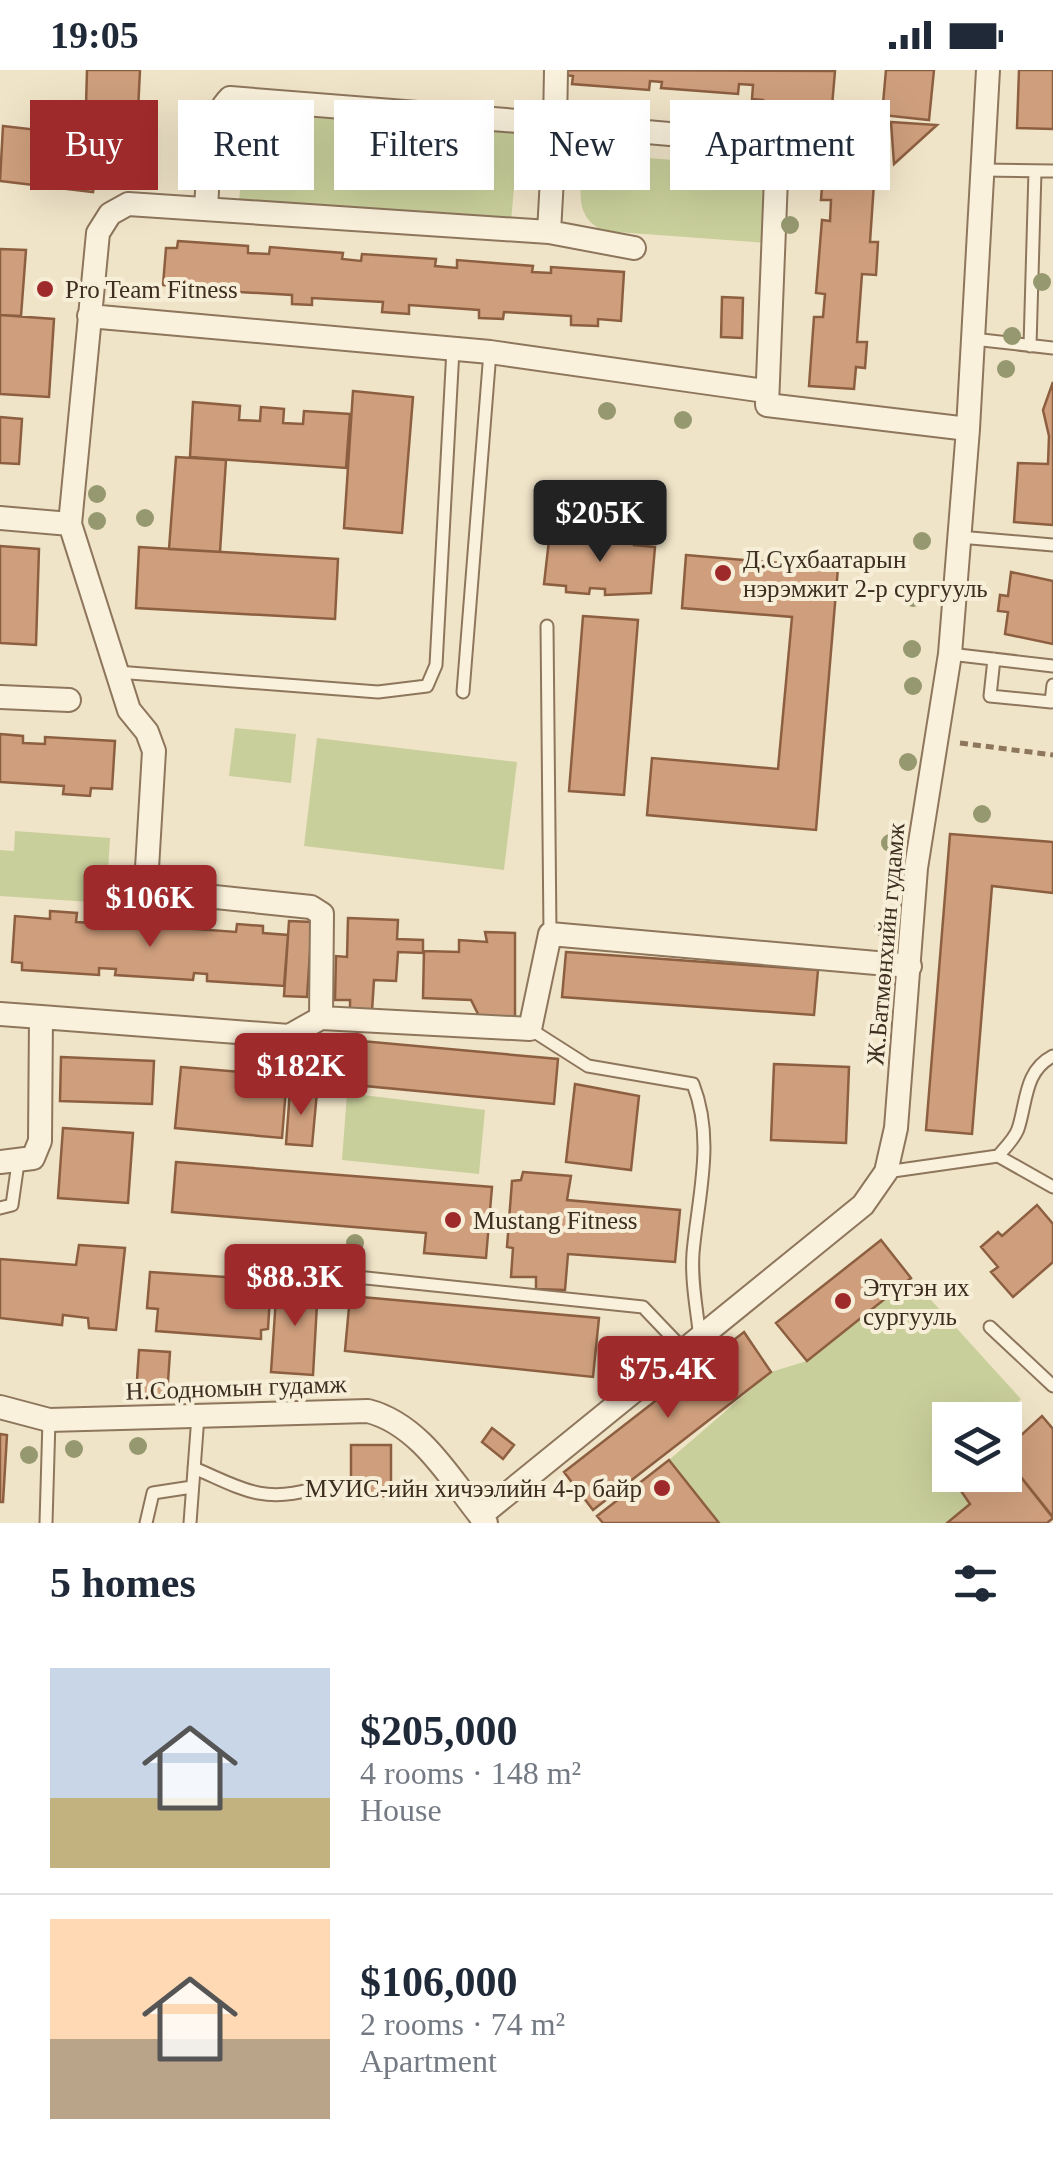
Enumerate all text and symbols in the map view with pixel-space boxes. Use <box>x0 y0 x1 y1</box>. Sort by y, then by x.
text: 19:05 <box>50 14 139 56</box>
chip: Buy <box>30 100 158 190</box>
chip: Rent <box>178 100 314 190</box>
chip: Filters <box>334 100 494 190</box>
chip: New <box>514 100 650 190</box>
chip: Apartment <box>670 100 890 190</box>
place label: Pro Team Fitness <box>65 276 238 303</box>
marker: Pro Team Fitness <box>34 278 56 300</box>
pin: $205K <box>530 480 670 565</box>
text: $205K <box>556 494 644 530</box>
place label: Д.Сүхбаатарын нэрэмжит 2-р сургууль <box>743 546 988 602</box>
marker: Д.Сүхбаатарын нэрэмжит 2-р сургууль <box>712 562 734 584</box>
street label: Ж.Батмөнхийн гудамж <box>861 821 910 1066</box>
pin: $106K <box>80 865 220 950</box>
text: $106K <box>106 879 194 915</box>
pin: $182K <box>231 1033 371 1118</box>
text: $182K <box>257 1047 345 1083</box>
place label: Mustang Fitness <box>473 1207 638 1234</box>
marker: Mustang Fitness <box>442 1209 464 1231</box>
pin: $88.3K <box>214 1244 376 1329</box>
text: $88.3K <box>247 1258 343 1294</box>
place label: Этүгэн их сургууль <box>863 1274 970 1330</box>
marker: Этүгэн их сургууль <box>832 1290 854 1312</box>
pin: $75.4K <box>587 1336 749 1421</box>
text: $75.4K <box>620 1350 716 1386</box>
street label: Н.Содномын гудамж <box>125 1370 348 1405</box>
map controls <box>932 1402 1022 1492</box>
button: layers <box>932 1402 1022 1492</box>
place label: МУИС-ийн хичээлийн 4-р байр <box>305 1475 642 1502</box>
marker: МУИС-ийн хичээлийн 4-р байр <box>651 1477 673 1499</box>
icon: filters <box>948 1556 1003 1611</box>
text: 5 homes <box>50 1560 196 1606</box>
icon: home <box>130 1708 250 1828</box>
text: $205,000 <box>360 1708 518 1754</box>
text: 4 rooms · 148 m² <box>360 1755 581 1791</box>
text: House <box>360 1792 442 1828</box>
icon: home <box>130 1959 250 2079</box>
text: $106,000 <box>360 1959 518 2005</box>
text: 2 rooms · 74 m² <box>360 2006 565 2042</box>
text: Apartment <box>360 2043 497 2079</box>

